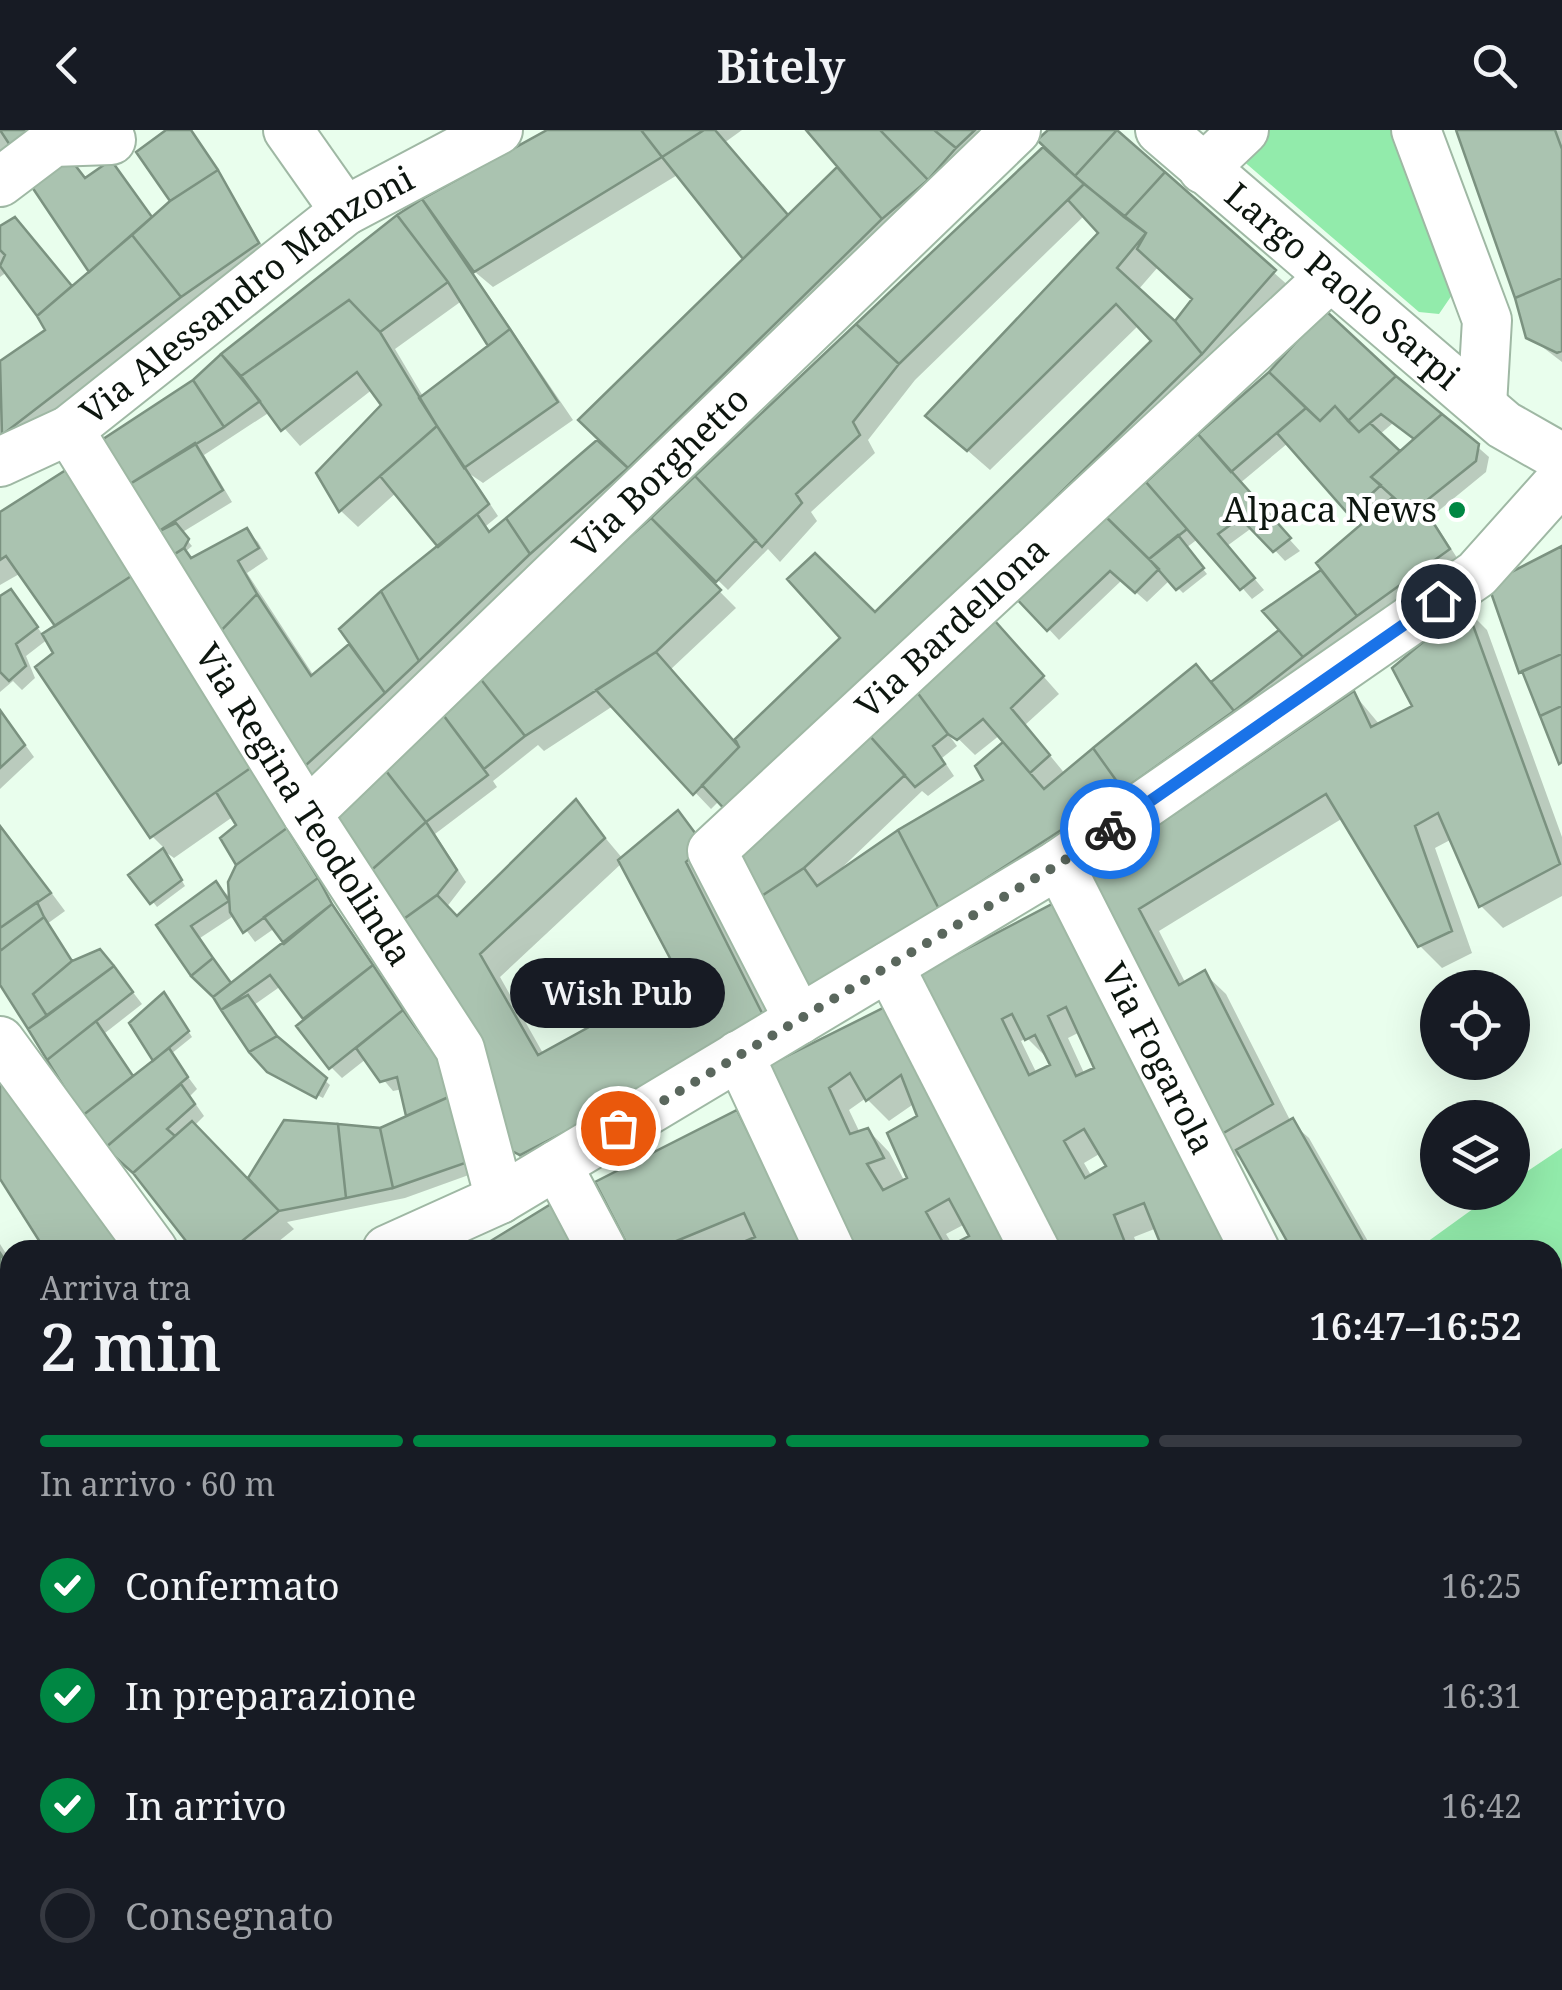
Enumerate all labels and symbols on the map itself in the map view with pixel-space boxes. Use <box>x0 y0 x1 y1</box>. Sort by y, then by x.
street label: Via Alessandro Manzoni <box>70 154 421 434</box>
street label: Largo Paolo Sarpi <box>1216 171 1471 399</box>
street label: Via Borghetto <box>562 375 758 567</box>
place label: Alpaca News <box>1223 485 1437 532</box>
marker: Alpaca News <box>1446 499 1468 521</box>
street label: Via Bardellona <box>845 525 1058 728</box>
pin <box>1396 559 1481 644</box>
street label: Via Regina Teodolinda <box>185 634 424 974</box>
courier <box>1060 779 1160 879</box>
street label: Via Fogarola <box>1091 954 1227 1162</box>
callout: Wish Pub <box>510 958 726 1028</box>
pin <box>576 1086 661 1171</box>

